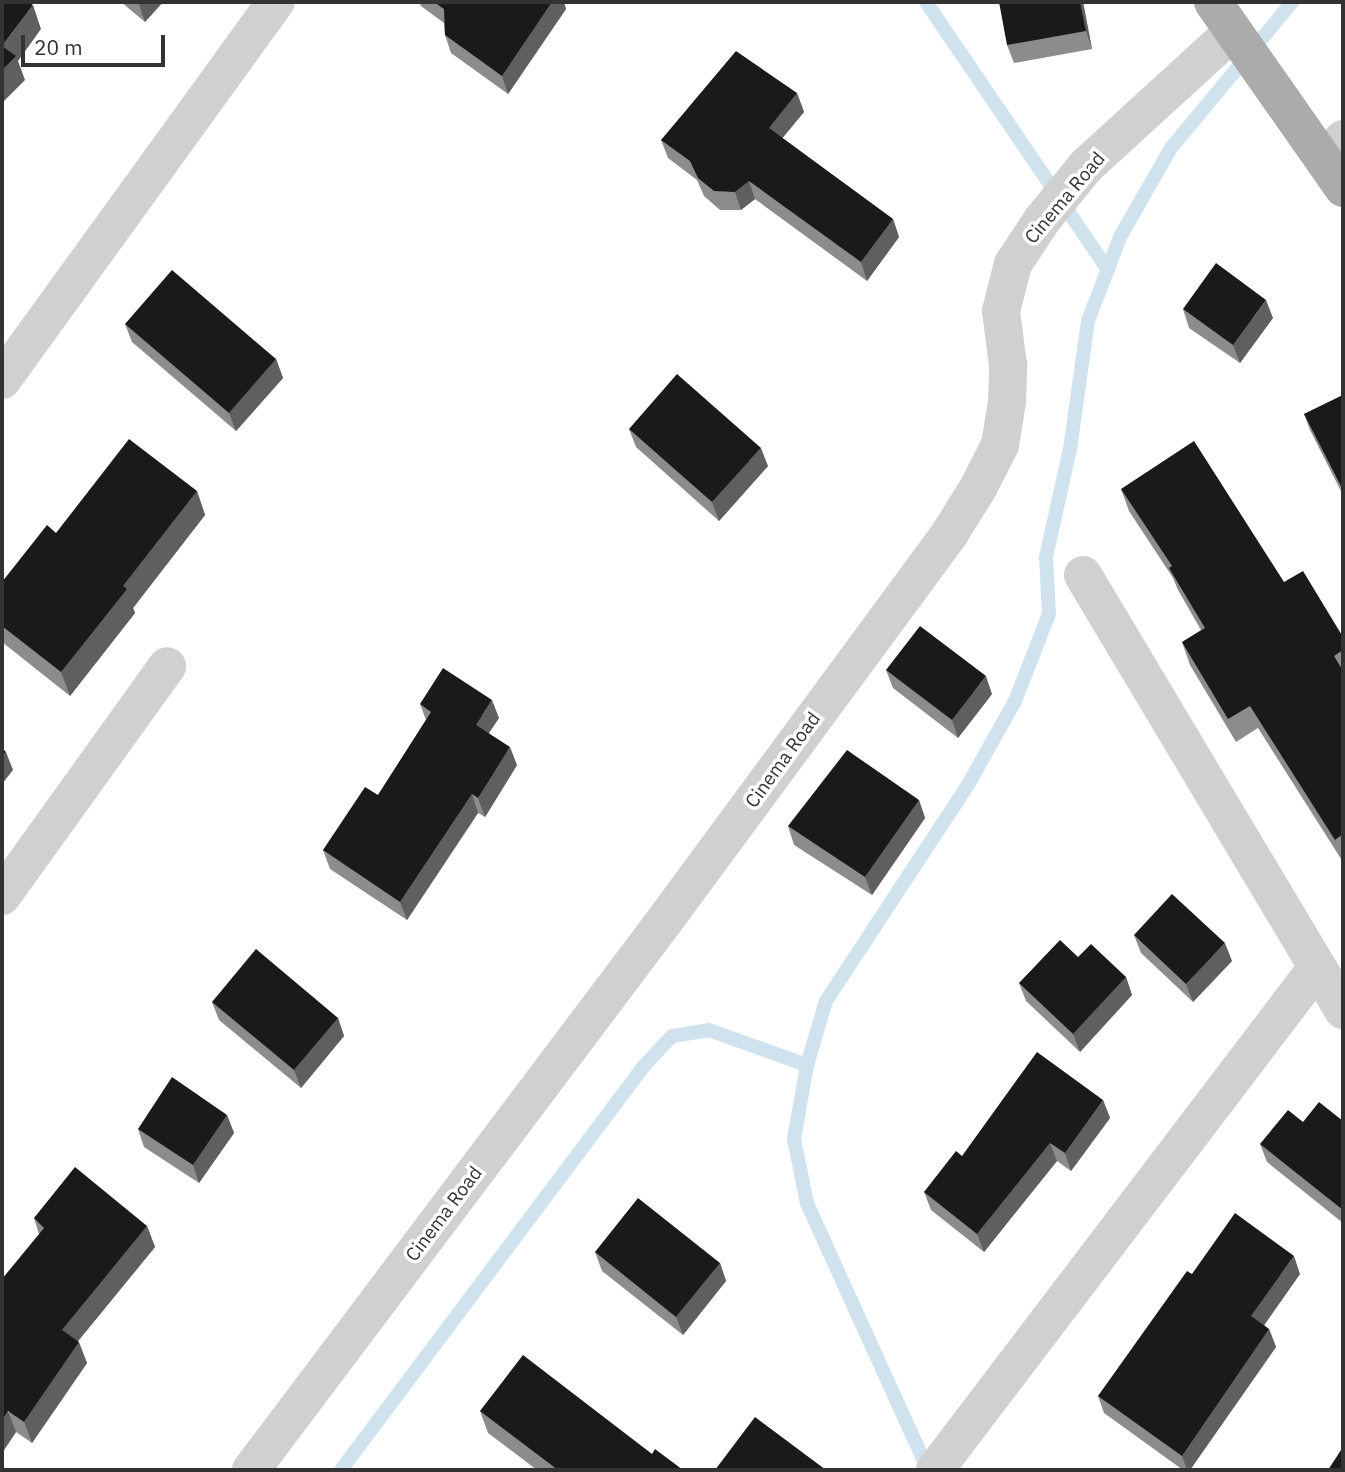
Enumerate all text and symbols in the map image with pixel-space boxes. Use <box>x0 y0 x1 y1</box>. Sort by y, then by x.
scale bar <box>24 21 168 65</box>
text: 20 m <box>34 33 83 61</box>
street label: Cinema Road <box>1020 148 1110 248</box>
street label: Cinema Road <box>741 708 825 812</box>
street label: Cinema Road <box>401 1162 487 1266</box>

